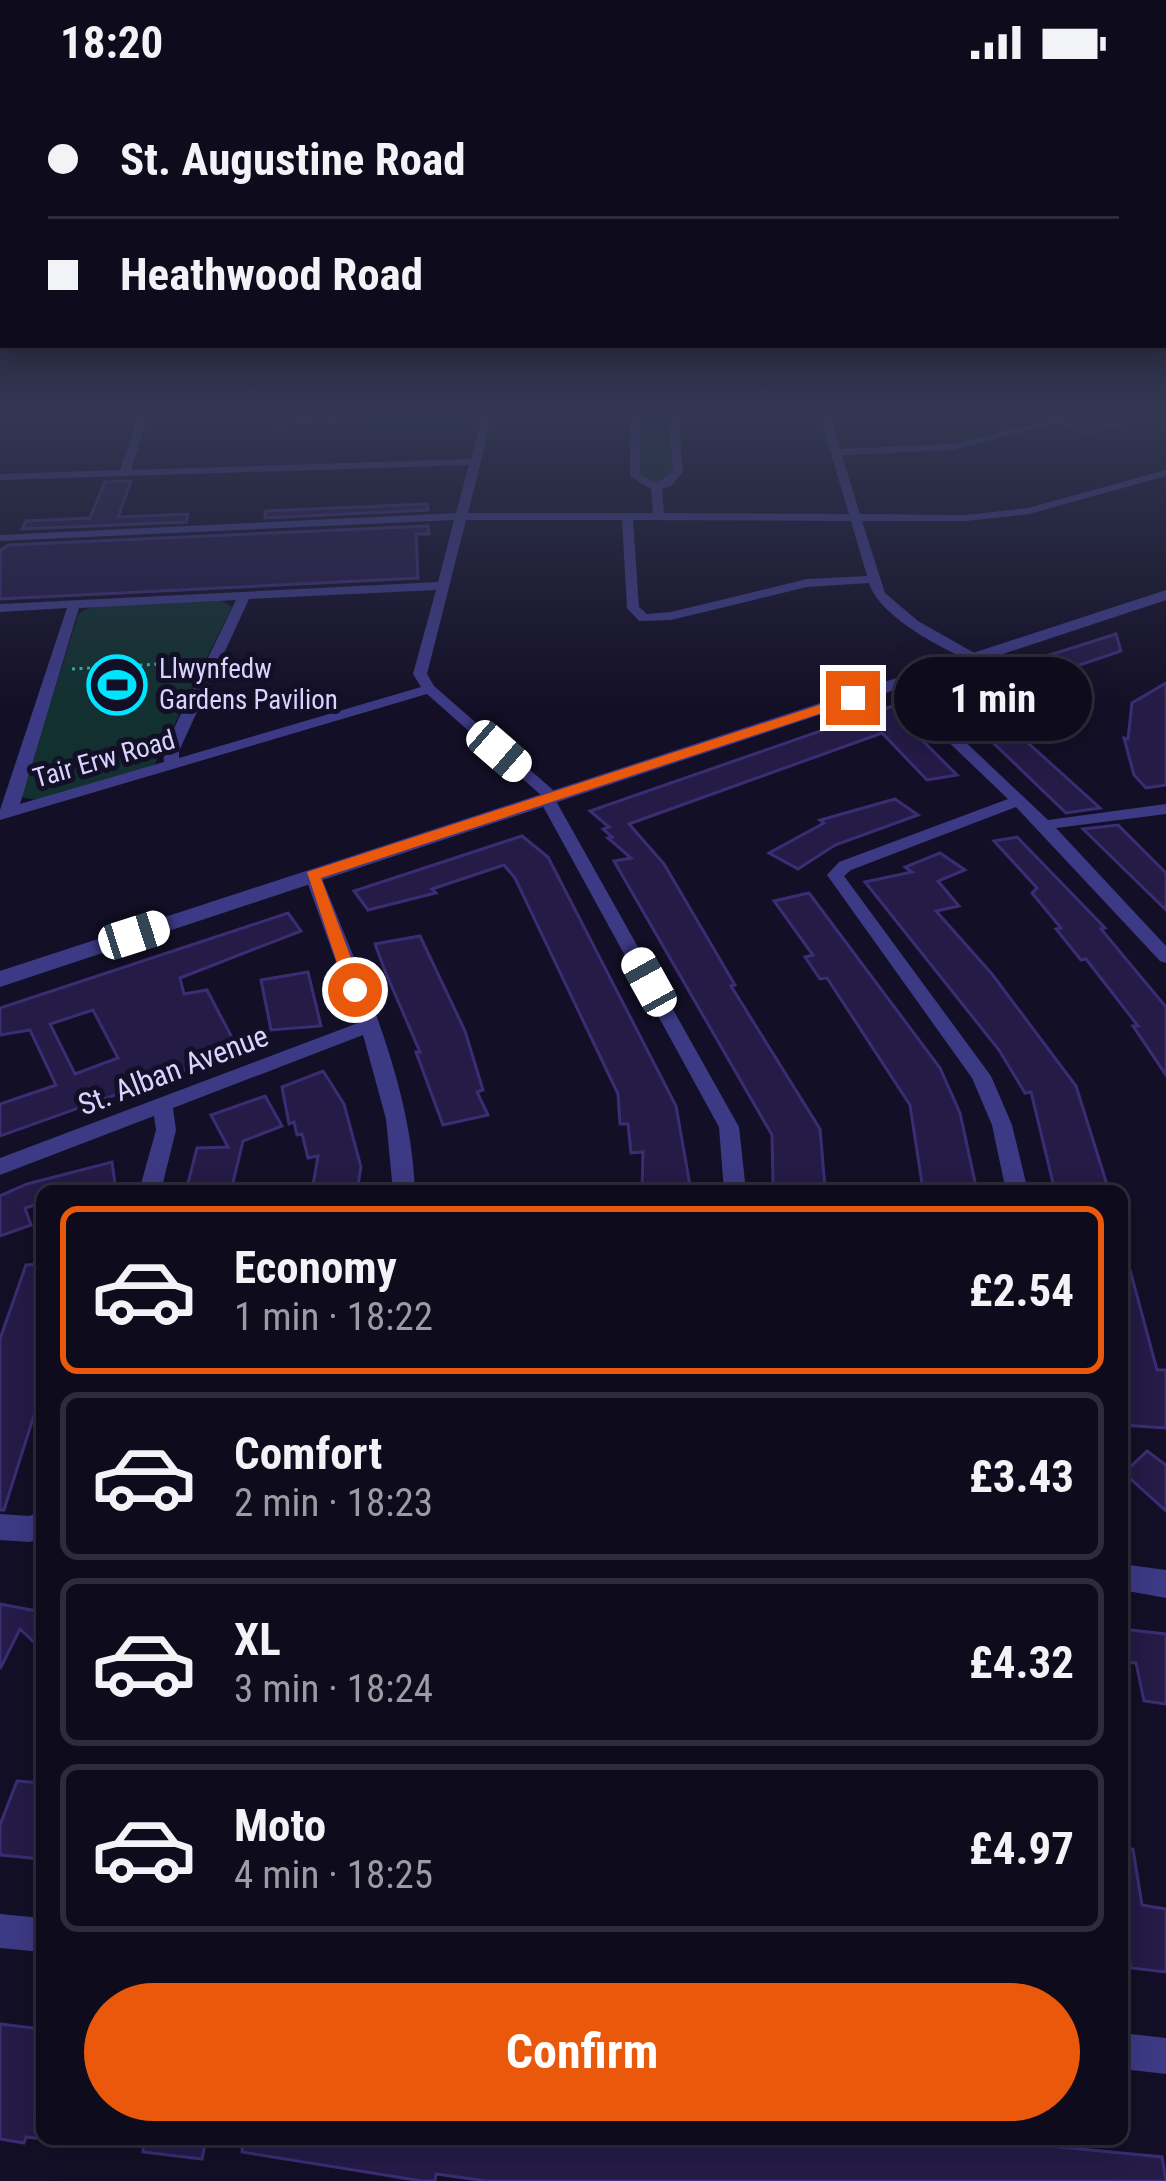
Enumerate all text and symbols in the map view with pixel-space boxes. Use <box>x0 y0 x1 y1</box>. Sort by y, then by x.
text: 18:20 <box>60 16 163 69</box>
text: St. Augustine Road <box>120 133 465 186</box>
text: Heathwood Road <box>120 248 423 301</box>
place label: Llwynfedw Gardens Pavilion <box>159 653 338 716</box>
sports icon: Llwynfedw Gardens Pavilion <box>86 654 148 716</box>
callout: 1 min <box>895 656 1093 740</box>
route end <box>826 671 880 725</box>
text: 1 min <box>950 676 1036 722</box>
car <box>460 714 538 788</box>
street label: Tair Erw Road <box>29 724 179 794</box>
car <box>94 907 174 963</box>
car <box>616 942 682 1022</box>
route start <box>328 963 382 1017</box>
street label: St. Alban Avenue <box>73 1018 273 1122</box>
icon: car <box>90 1236 198 1344</box>
text: Economy <box>234 1241 397 1294</box>
text: £2.54 <box>969 1264 1074 1317</box>
text: 1 min · 18:22 <box>234 1294 433 1340</box>
icon: car <box>90 1422 198 1530</box>
text: Comfort <box>234 1427 382 1480</box>
text: £3.43 <box>969 1450 1074 1503</box>
text: 2 min · 18:23 <box>234 1480 433 1526</box>
icon: car <box>90 1608 198 1716</box>
text: XL <box>234 1613 281 1666</box>
text: £4.32 <box>969 1636 1074 1689</box>
text: 3 min · 18:24 <box>234 1666 433 1712</box>
icon: car <box>90 1794 198 1902</box>
text: Moto <box>234 1799 326 1852</box>
text: £4.97 <box>969 1822 1074 1875</box>
text: 4 min · 18:25 <box>234 1852 433 1898</box>
button: Confirm <box>84 1983 1080 2121</box>

